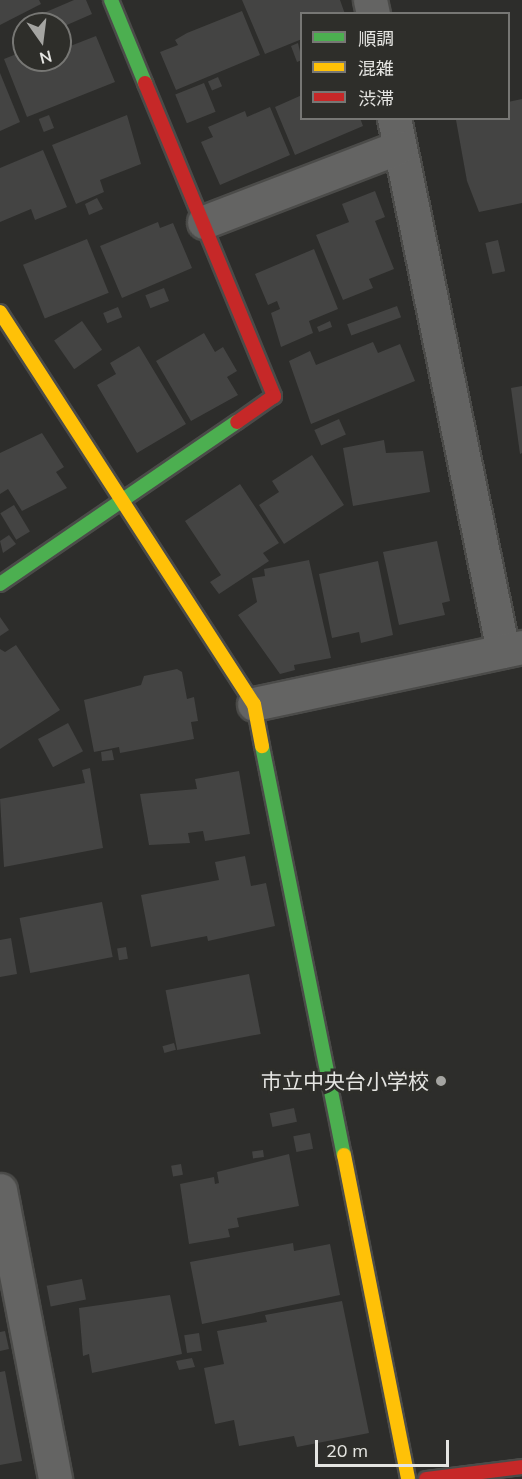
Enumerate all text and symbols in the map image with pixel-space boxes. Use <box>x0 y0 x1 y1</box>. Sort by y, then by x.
north arrow <box>12 12 72 72</box>
legend <box>300 12 510 120</box>
text: 順調 <box>358 27 394 50</box>
text: N <box>38 46 54 69</box>
text: 混雑 <box>358 57 394 80</box>
text: 渋滞 <box>358 87 394 110</box>
place label: 市立中央台小学校 <box>261 1068 429 1094</box>
marker: 市立中央台小学校 <box>434 1074 448 1088</box>
scale bar <box>318 1428 452 1466</box>
text: 20 m <box>326 1439 368 1462</box>

